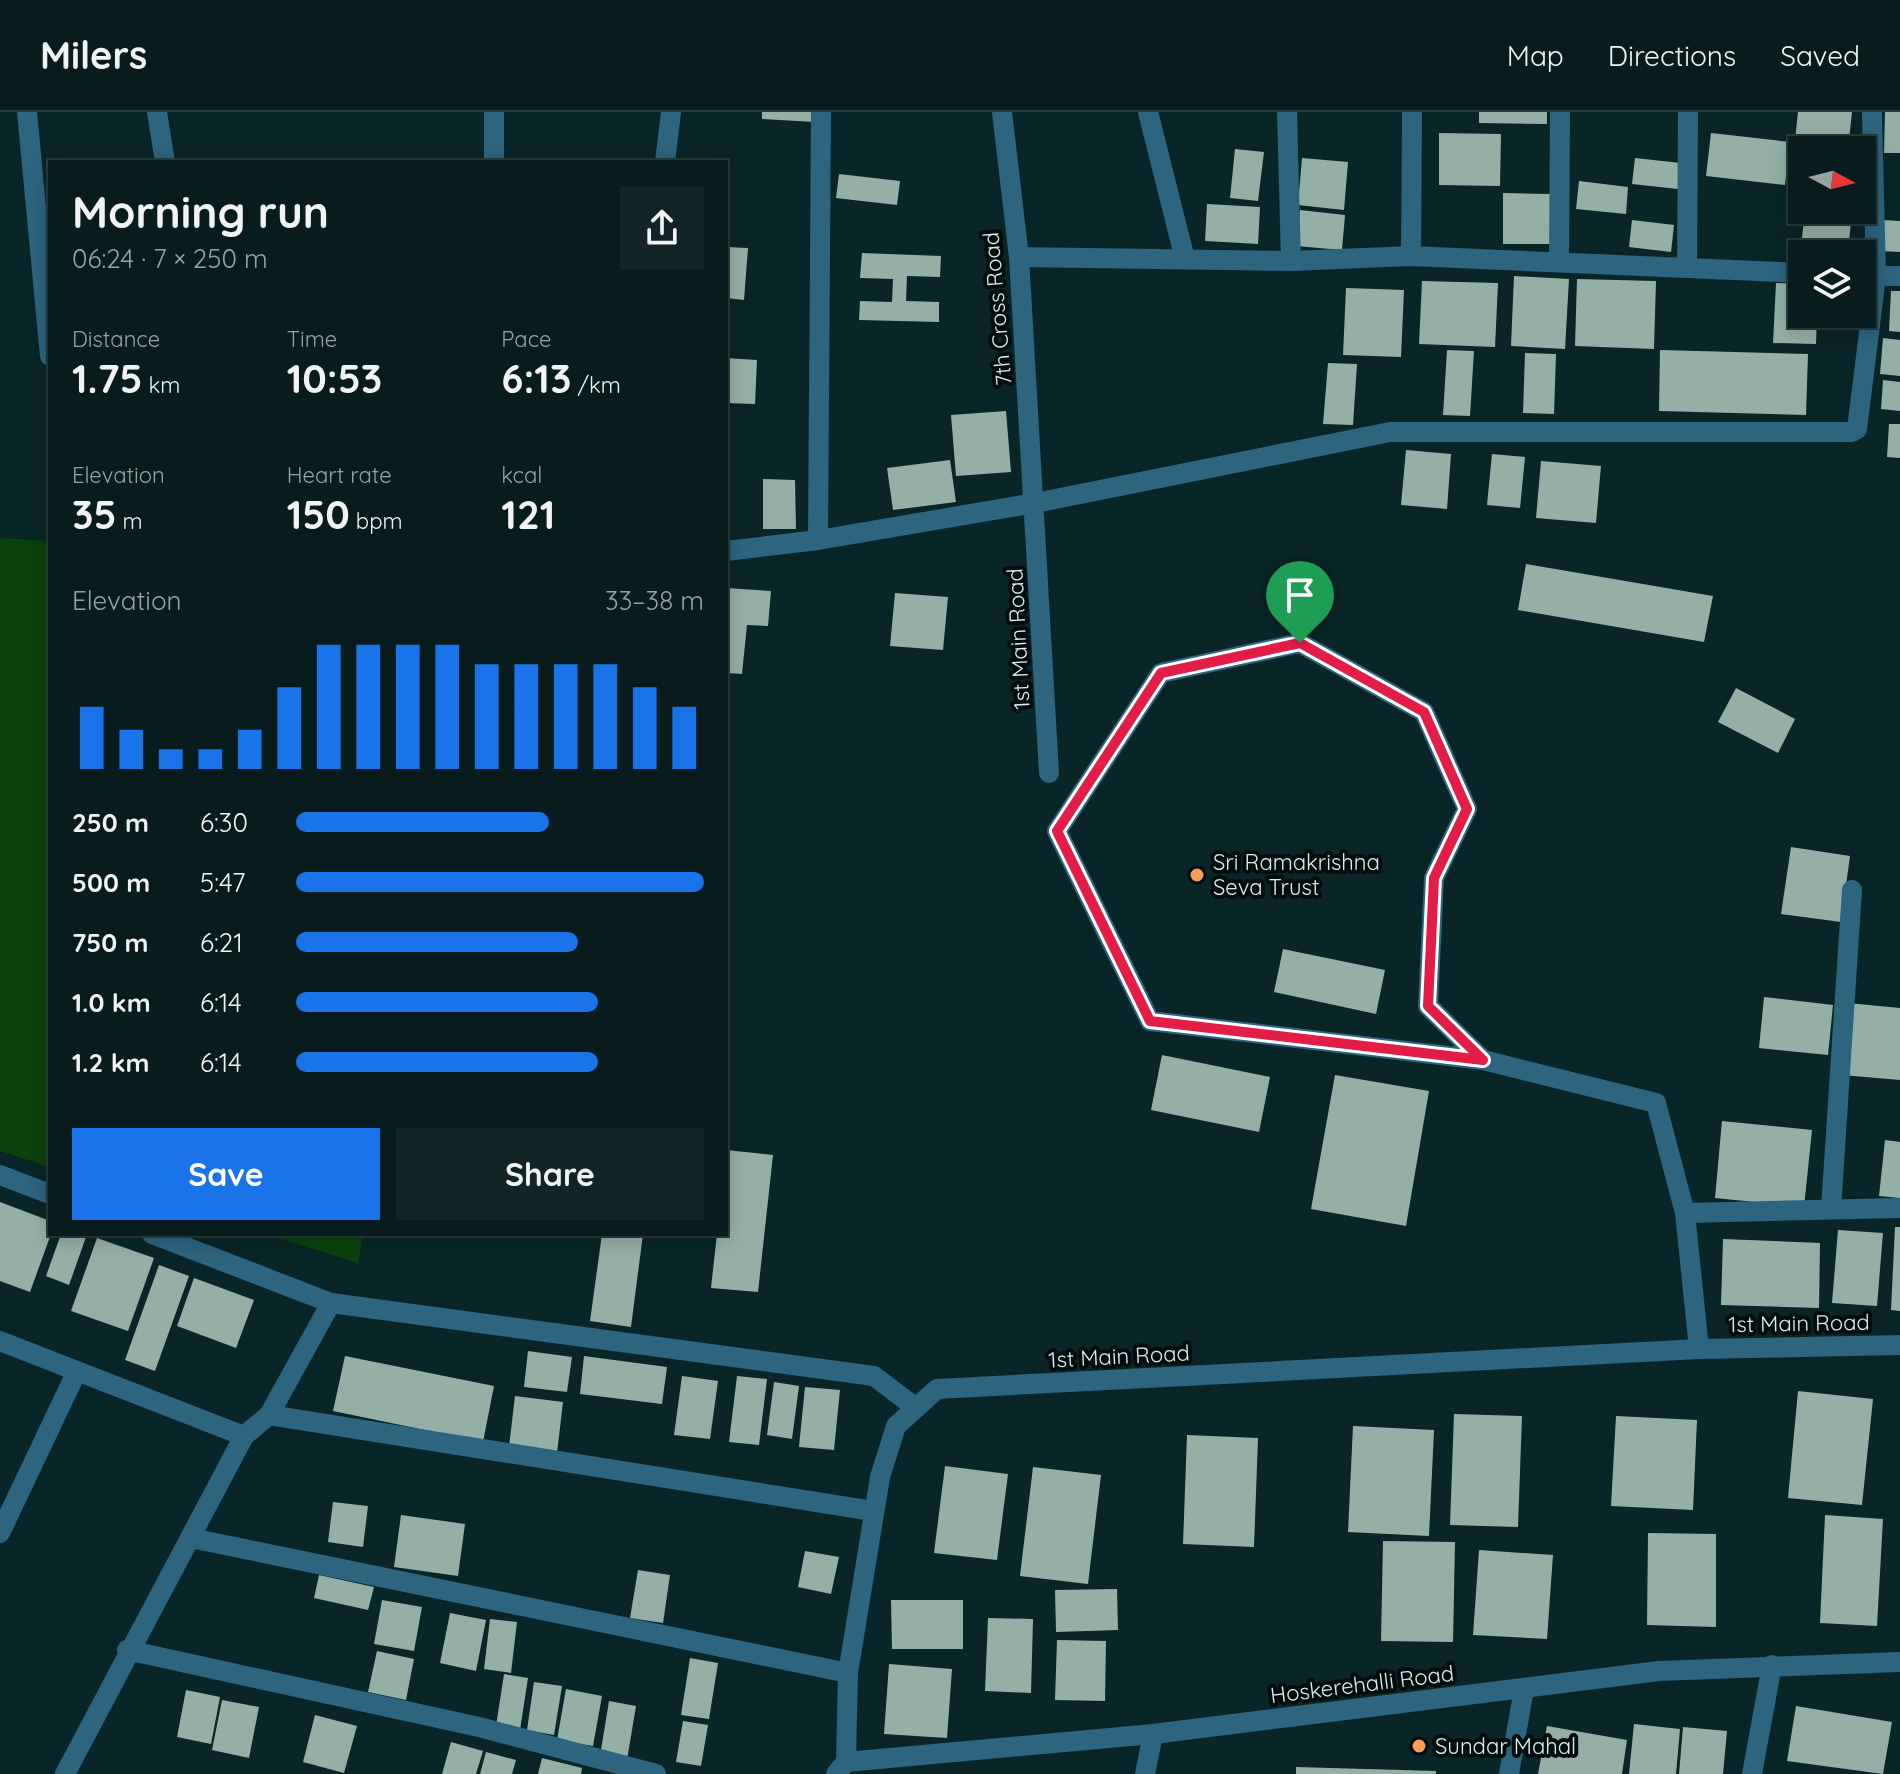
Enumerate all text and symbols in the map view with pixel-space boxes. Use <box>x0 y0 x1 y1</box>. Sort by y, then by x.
text: Milers <box>40 31 147 79</box>
text: Map <box>1507 38 1564 73</box>
text: Directions <box>1608 38 1736 73</box>
text: Saved <box>1780 38 1860 73</box>
north arrow <box>1788 136 1876 224</box>
map controls <box>1788 136 1876 328</box>
text: Morning run <box>72 184 329 239</box>
button: share <box>620 186 704 270</box>
street label: 7th Cross Road <box>976 231 1018 387</box>
button: layers <box>1788 240 1876 328</box>
text: 06:24 · 7 × 250 m <box>72 242 268 275</box>
text: Distance <box>72 325 160 353</box>
text: Time <box>287 325 337 353</box>
text: Pace <box>501 325 552 353</box>
text: 1.75 <box>72 353 143 403</box>
text: 10:53 <box>287 353 382 403</box>
text: 6:13 <box>501 353 571 403</box>
text: km <box>143 371 180 399</box>
text: /km <box>571 371 621 399</box>
text: Elevation <box>72 461 165 489</box>
text: Heart rate <box>287 461 392 489</box>
text: kcal <box>501 461 542 489</box>
text: 35 <box>72 489 117 539</box>
text: 150 <box>287 489 350 539</box>
text: 121 <box>501 489 555 539</box>
text: m <box>117 507 143 535</box>
text: bpm <box>350 507 403 535</box>
pin <box>1266 561 1334 643</box>
street label: 1st Main Road <box>1000 568 1036 710</box>
icon: arrive <box>1278 573 1322 617</box>
text: Elevation <box>72 584 182 617</box>
text: 33–38 m <box>605 584 704 617</box>
text: 250 m <box>72 806 149 839</box>
text: 6:30 <box>200 806 248 839</box>
place label: Sri Ramakrishna Seva Trust <box>1213 848 1380 901</box>
text: 500 m <box>72 866 150 899</box>
text: 5:47 <box>200 866 245 899</box>
marker: Sri Ramakrishna Seva Trust <box>1188 866 1206 884</box>
text: 750 m <box>72 926 148 959</box>
text: 6:21 <box>200 926 243 959</box>
text: 1.0 km <box>72 986 151 1019</box>
text: 6:14 <box>200 986 242 1019</box>
text: 1.2 km <box>72 1046 149 1079</box>
text: 6:14 <box>200 1046 242 1079</box>
button: Save <box>72 1128 380 1220</box>
button: Share <box>396 1128 704 1220</box>
street label: 1st Main Road <box>1728 1308 1870 1338</box>
street label: 1st Main Road <box>1048 1338 1190 1374</box>
street label: Hoskerehalli Road <box>1269 1659 1455 1709</box>
place label: Sundar Mahal <box>1435 1732 1576 1760</box>
marker: Sundar Mahal <box>1410 1737 1428 1755</box>

